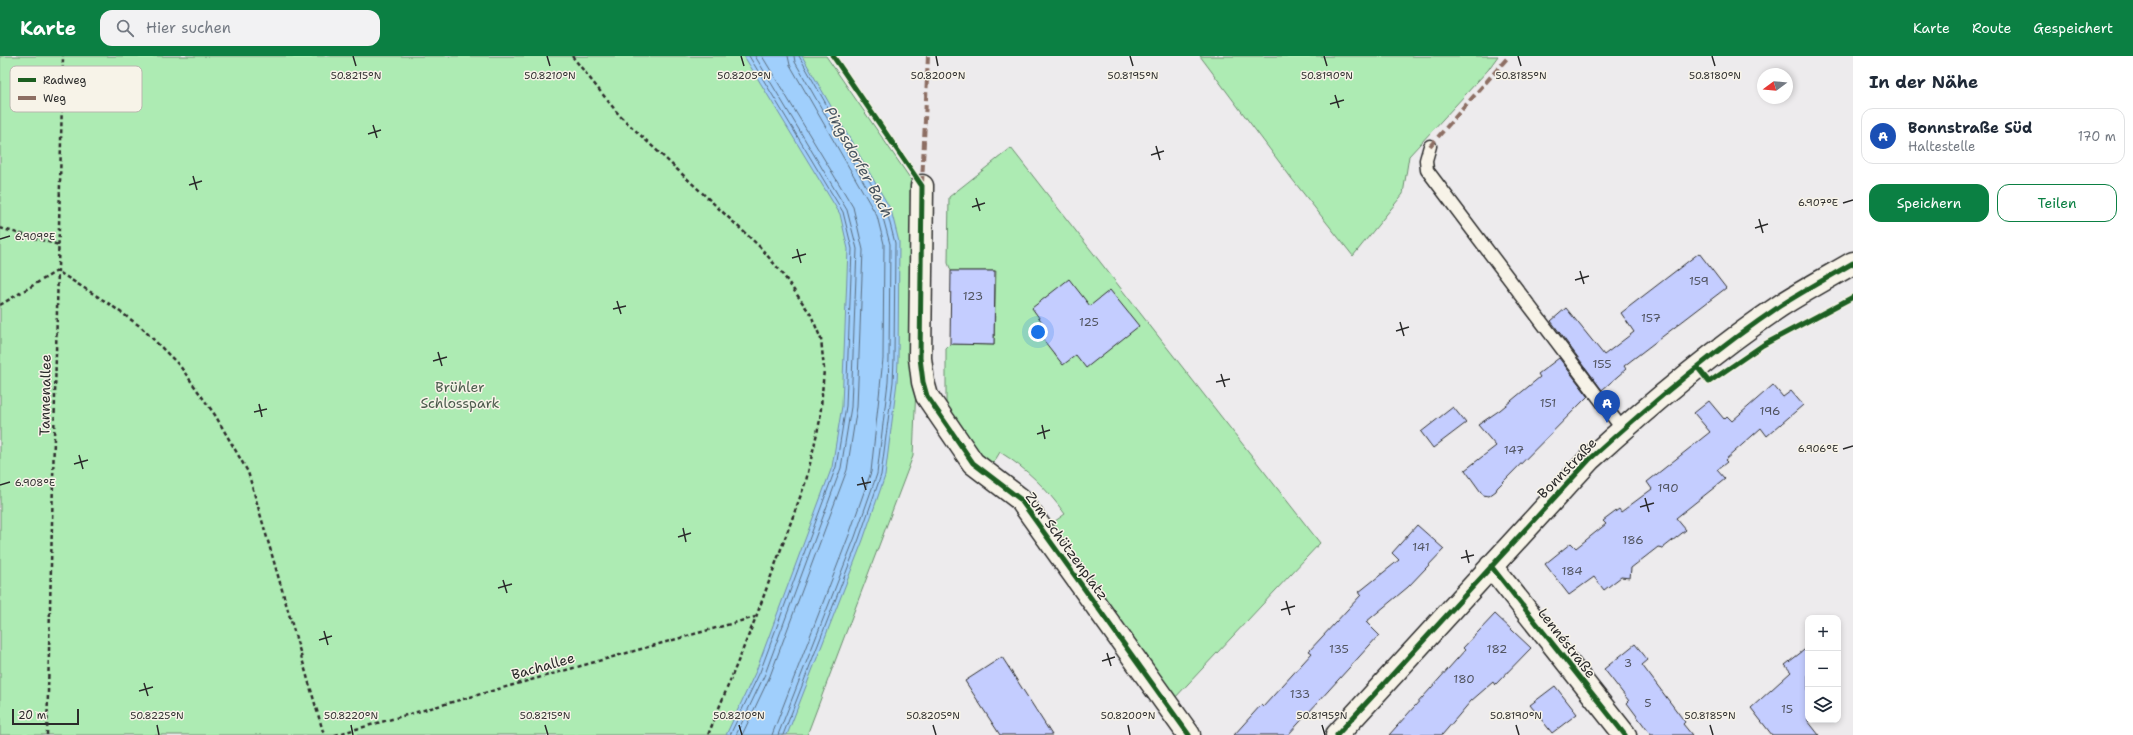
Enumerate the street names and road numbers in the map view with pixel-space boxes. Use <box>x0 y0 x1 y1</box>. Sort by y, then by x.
street label: Tannenallee <box>35 354 55 436</box>
street label: Bonnstraße <box>1534 434 1601 502</box>
street label: Zum Schützenplatz <box>1022 489 1112 603</box>
street label: Lennéstraße <box>1534 604 1600 682</box>
street label: Bachallee <box>509 648 577 684</box>

